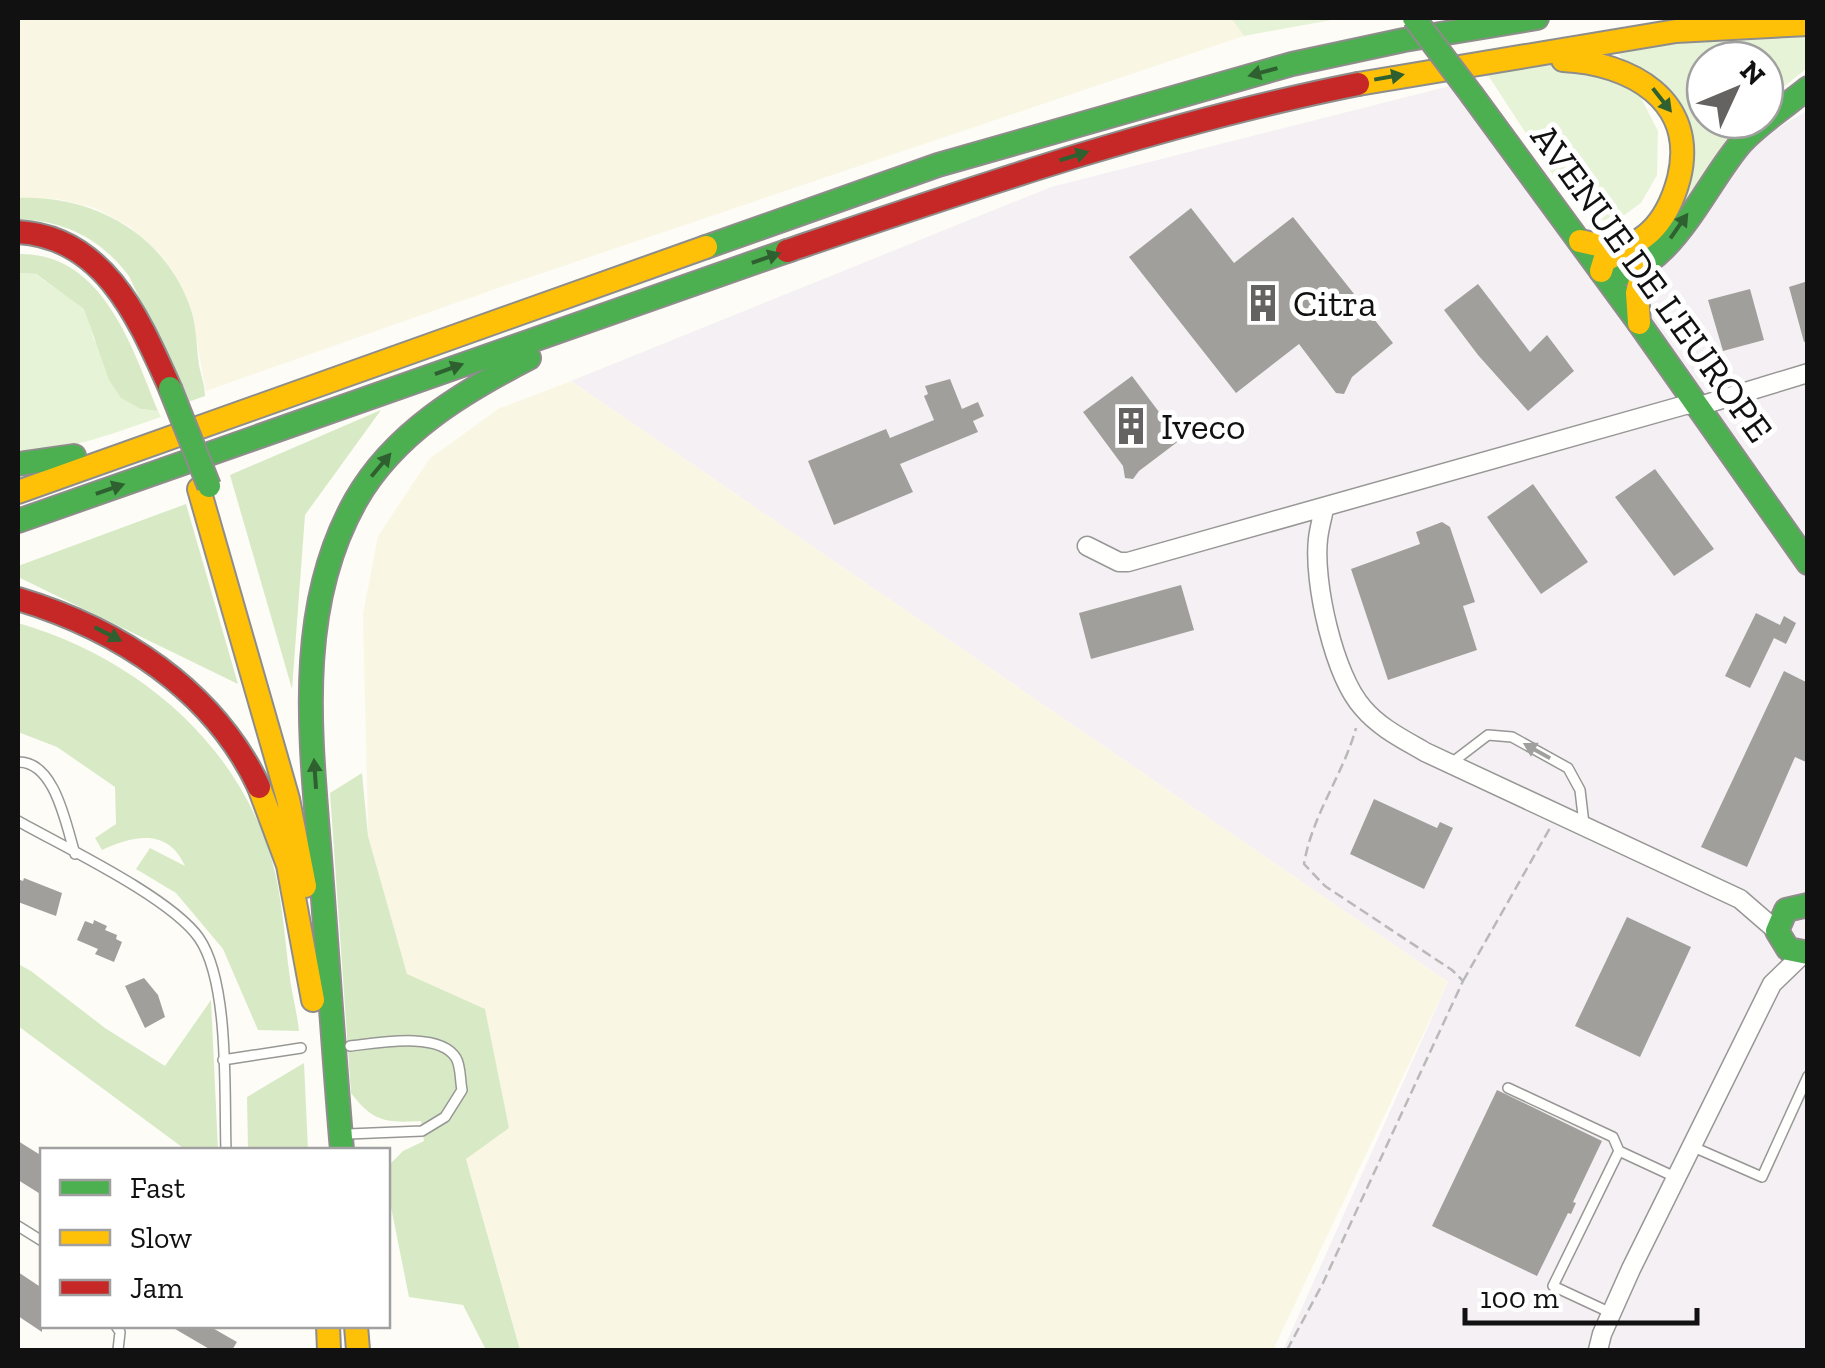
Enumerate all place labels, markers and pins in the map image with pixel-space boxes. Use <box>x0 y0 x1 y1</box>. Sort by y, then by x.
place label: Citra <box>1293 280 1377 326</box>
building icon: Citra <box>1242 282 1284 324</box>
place label: Iveco <box>1161 403 1246 449</box>
building icon: Iveco <box>1110 405 1152 447</box>

